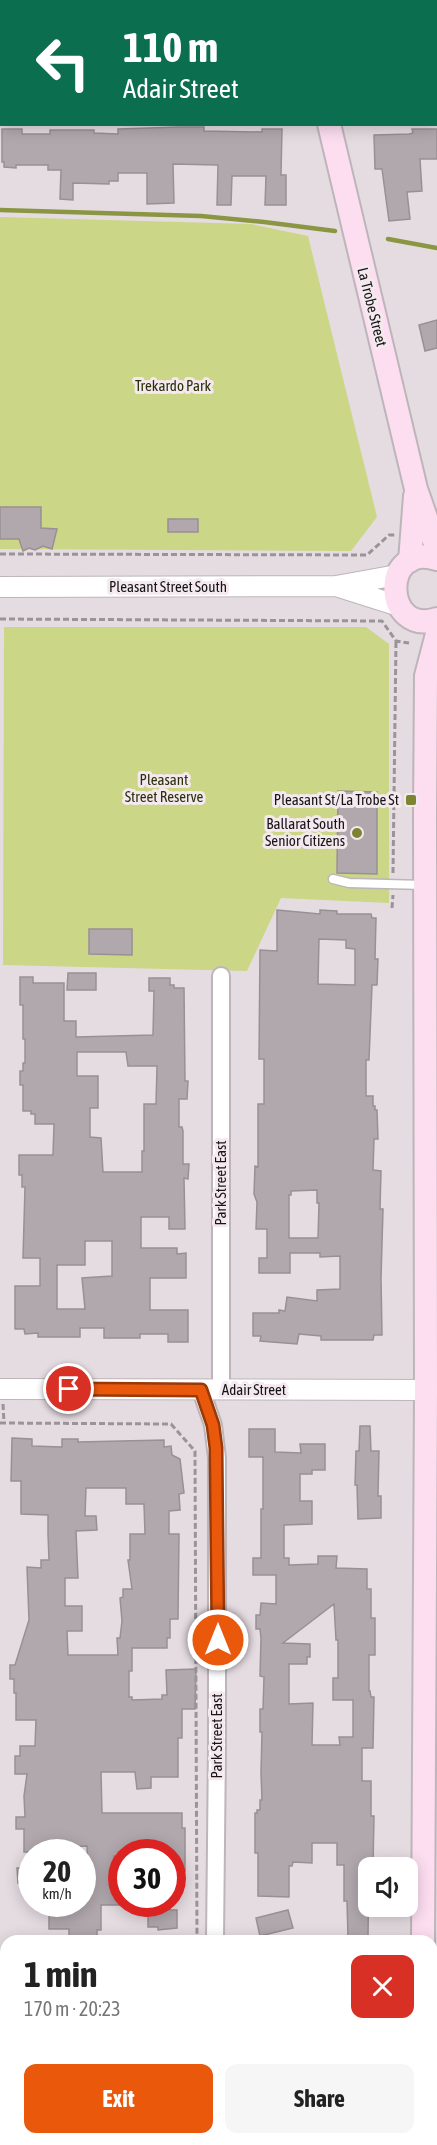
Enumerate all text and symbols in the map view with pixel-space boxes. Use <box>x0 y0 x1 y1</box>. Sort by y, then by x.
text: 110 m <box>123 23 218 71</box>
icon: left <box>24 24 102 102</box>
text: Adair Street <box>123 73 239 104</box>
street label: La Trobe Street <box>354 266 391 348</box>
park label: Trekardo Park <box>135 377 211 394</box>
street label: Pleasant Street South <box>109 578 227 595</box>
park label: Pleasant Street Reserve <box>125 771 204 805</box>
place label: Pleasant St/La Trobe St <box>274 791 399 808</box>
marker: Pleasant St/La Trobe St <box>404 793 418 807</box>
place label: Ballarat South Senior Citizens <box>265 815 345 849</box>
marker: Ballarat South Senior Citizens <box>350 826 364 840</box>
street label: Park Street East <box>212 1140 229 1226</box>
pin <box>43 1363 94 1414</box>
icon: arrive <box>52 1372 85 1405</box>
street label: Adair Street <box>222 1381 286 1398</box>
position arrow <box>186 1608 250 1672</box>
street label: Park Street East <box>208 1693 225 1779</box>
speed limit sign: 30 <box>108 1839 186 1917</box>
text: 20 <box>43 1854 71 1888</box>
map controls <box>358 1857 418 1917</box>
button: sound <box>358 1857 418 1917</box>
text: km/h <box>42 1885 72 1902</box>
text: 1 min <box>24 1953 98 1995</box>
button: close <box>351 1955 414 2018</box>
text: 170 m · 20:23 <box>24 1997 121 2020</box>
button: Exit <box>24 2064 213 2133</box>
button: Share <box>225 2064 414 2133</box>

